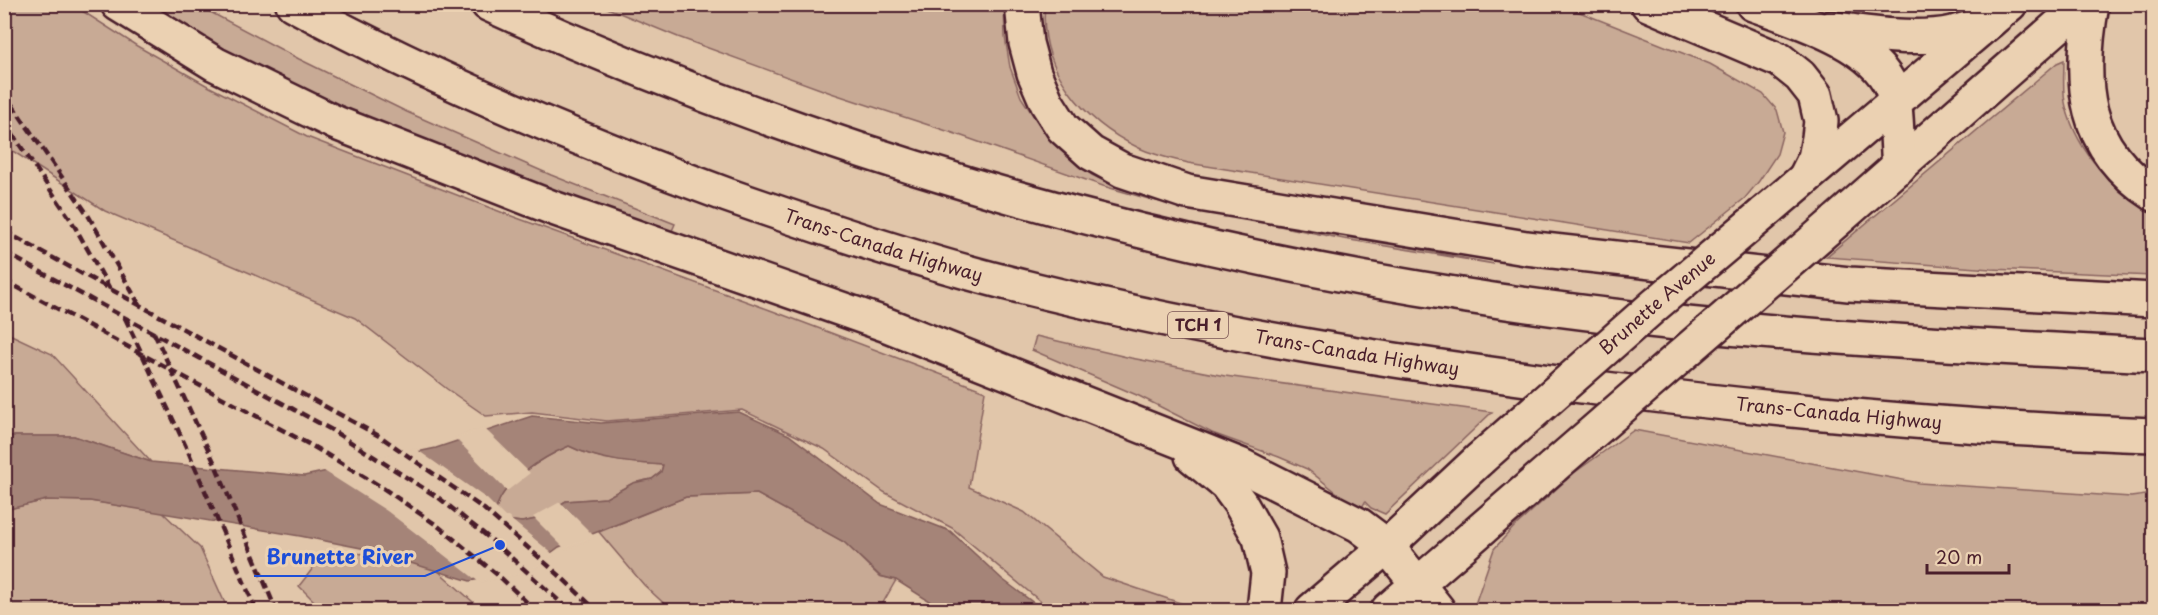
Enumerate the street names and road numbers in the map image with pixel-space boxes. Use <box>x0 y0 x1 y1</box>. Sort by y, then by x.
street label: Trans-Canada Highway <box>781 201 986 288</box>
street label: Brunette Avenue <box>1592 245 1721 360</box>
road number: TCH 1 <box>1168 312 1228 338</box>
street label: Trans-Canada Highway <box>1253 322 1461 381</box>
street label: Trans-Canada Highway <box>1735 389 1943 435</box>

